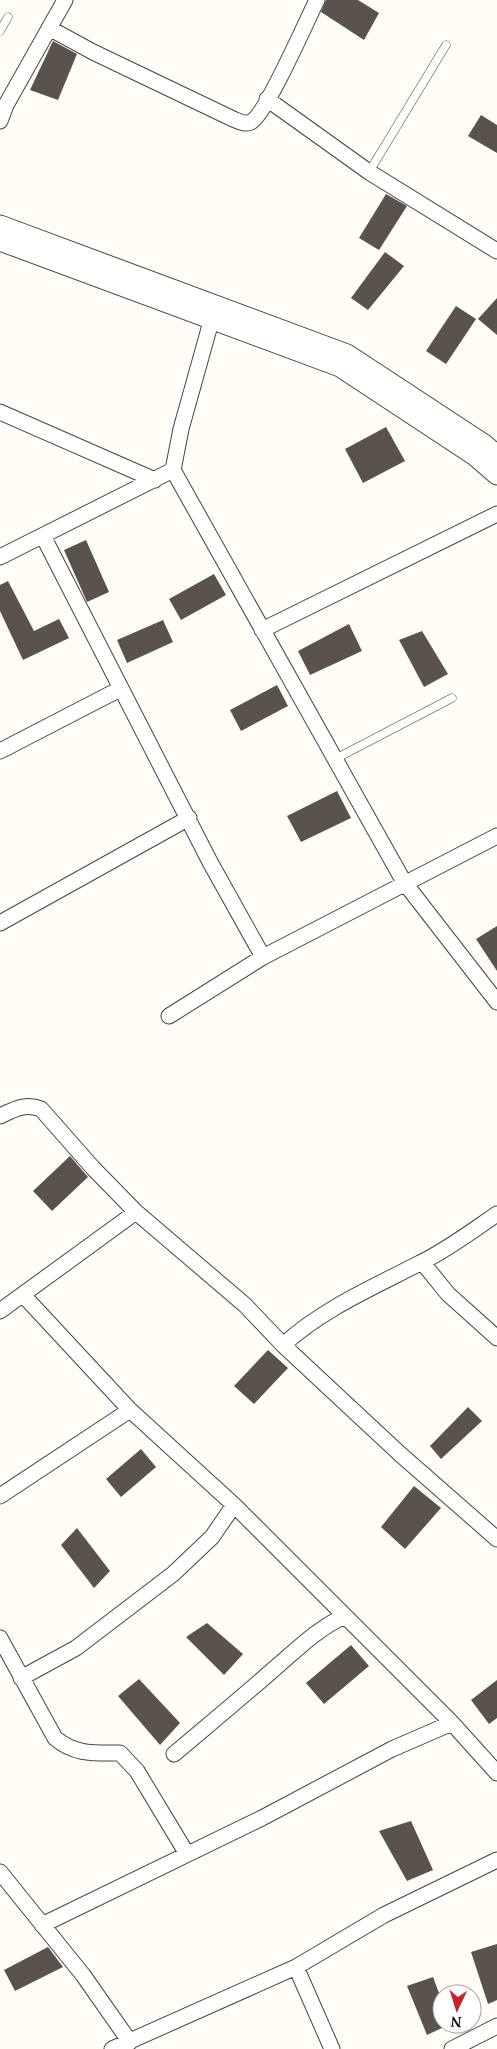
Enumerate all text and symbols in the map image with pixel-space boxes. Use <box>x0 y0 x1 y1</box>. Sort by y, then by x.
north arrow <box>432 1984 482 2034</box>
text: N <box>450 2013 462 2032</box>

